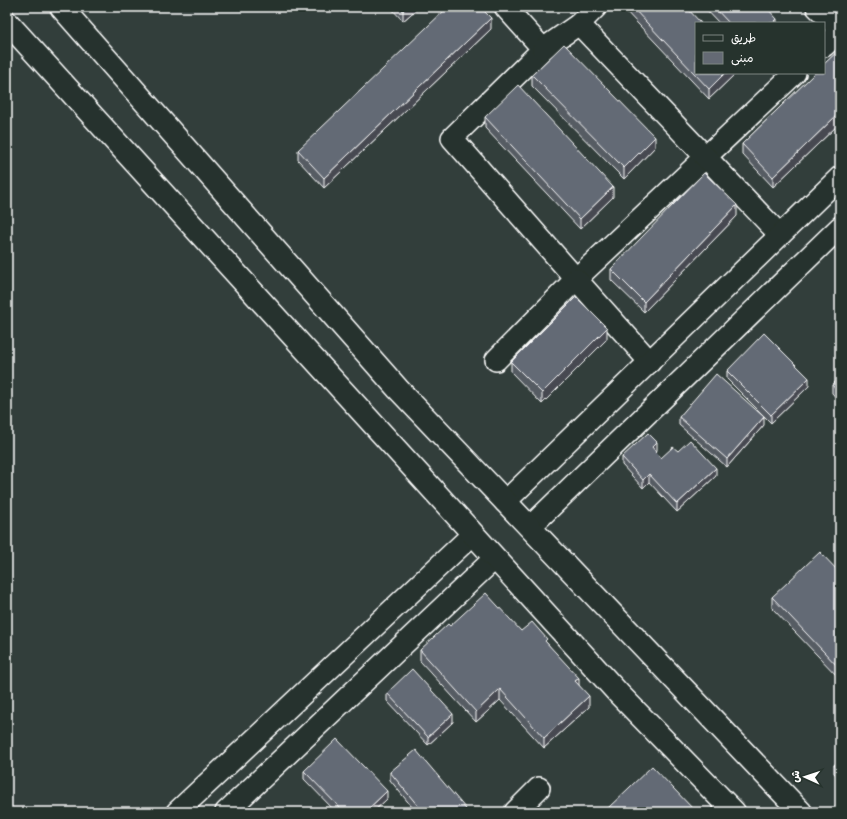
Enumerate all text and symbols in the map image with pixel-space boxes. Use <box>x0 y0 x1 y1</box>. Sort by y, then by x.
legend <box>695 22 825 74</box>
text: طريق <box>731 31 756 47</box>
text: مبنى <box>731 51 754 67</box>
north arrow <box>785 757 825 797</box>
text: ش <box>789 770 803 783</box>

